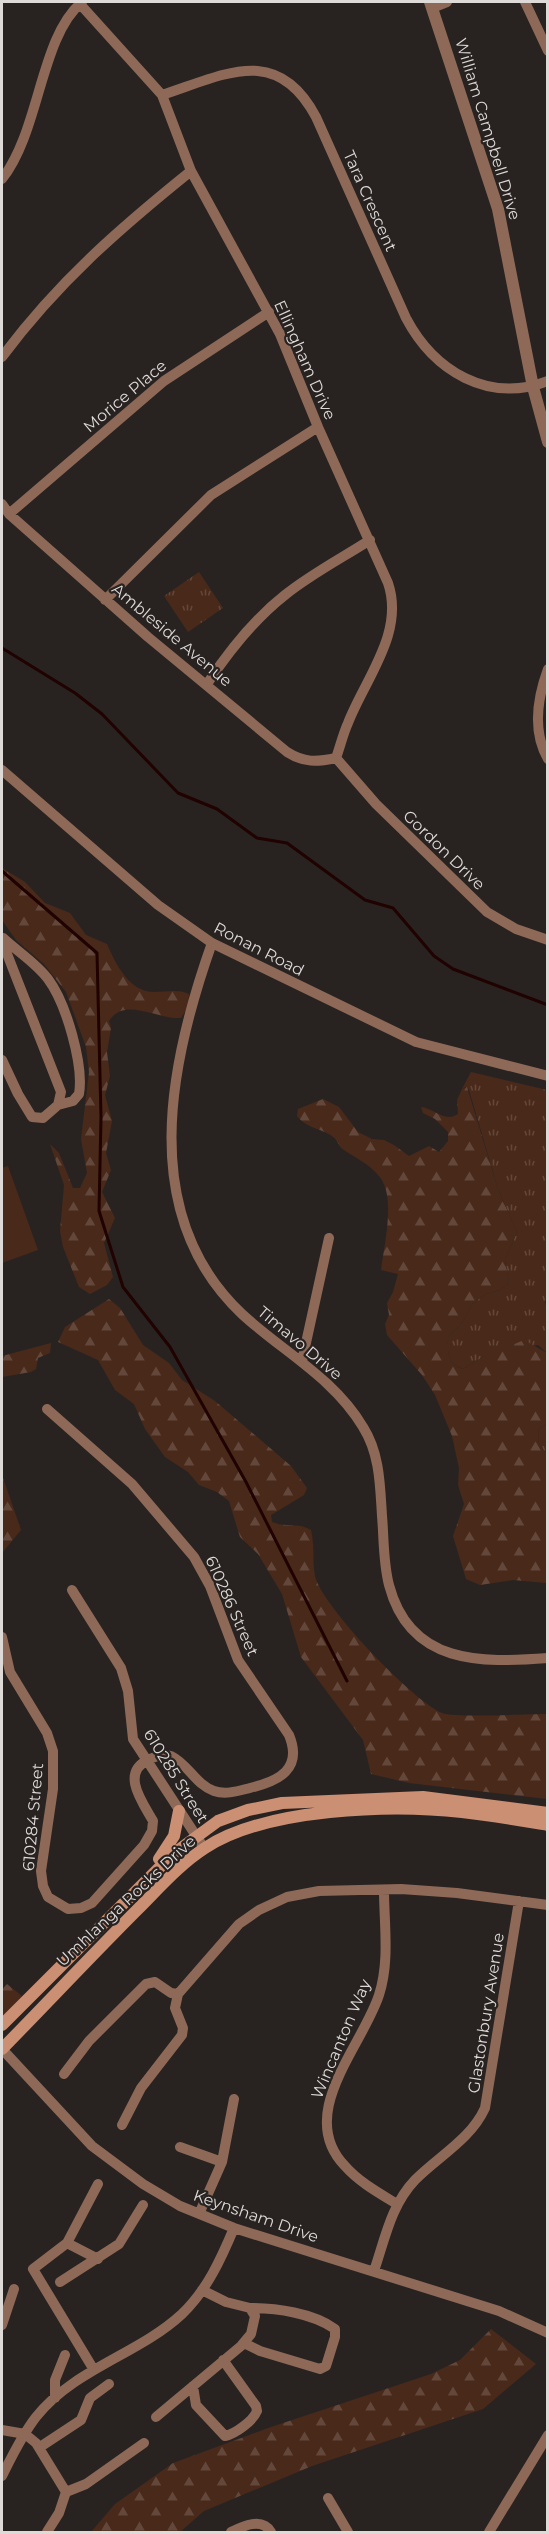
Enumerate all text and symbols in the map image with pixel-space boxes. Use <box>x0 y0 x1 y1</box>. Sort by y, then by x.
street label: William Campbell Drive <box>451 36 525 222</box>
street label: Tara Crescent <box>339 148 401 255</box>
street label: Ellingham Drive <box>270 297 340 423</box>
street label: Morice Place <box>80 356 170 436</box>
street label: Ambleside Avenue <box>108 579 236 691</box>
street label: Gordon Drive <box>399 806 489 894</box>
street label: Ronan Road <box>211 918 307 980</box>
street label: Timavo Drive <box>254 1302 346 1384</box>
street label: 610286 Street <box>201 1553 263 1660</box>
street label: 610285 Street <box>140 1726 213 1827</box>
street label: 610284 Street <box>19 1762 47 1872</box>
street label: Umhlanga Rocks Drive <box>52 1832 200 1970</box>
street label: Glastonbury Avenue <box>464 1931 508 2095</box>
street label: Wincanton Way <box>307 1976 375 2102</box>
street label: Keynsham Drive <box>191 2186 321 2246</box>

